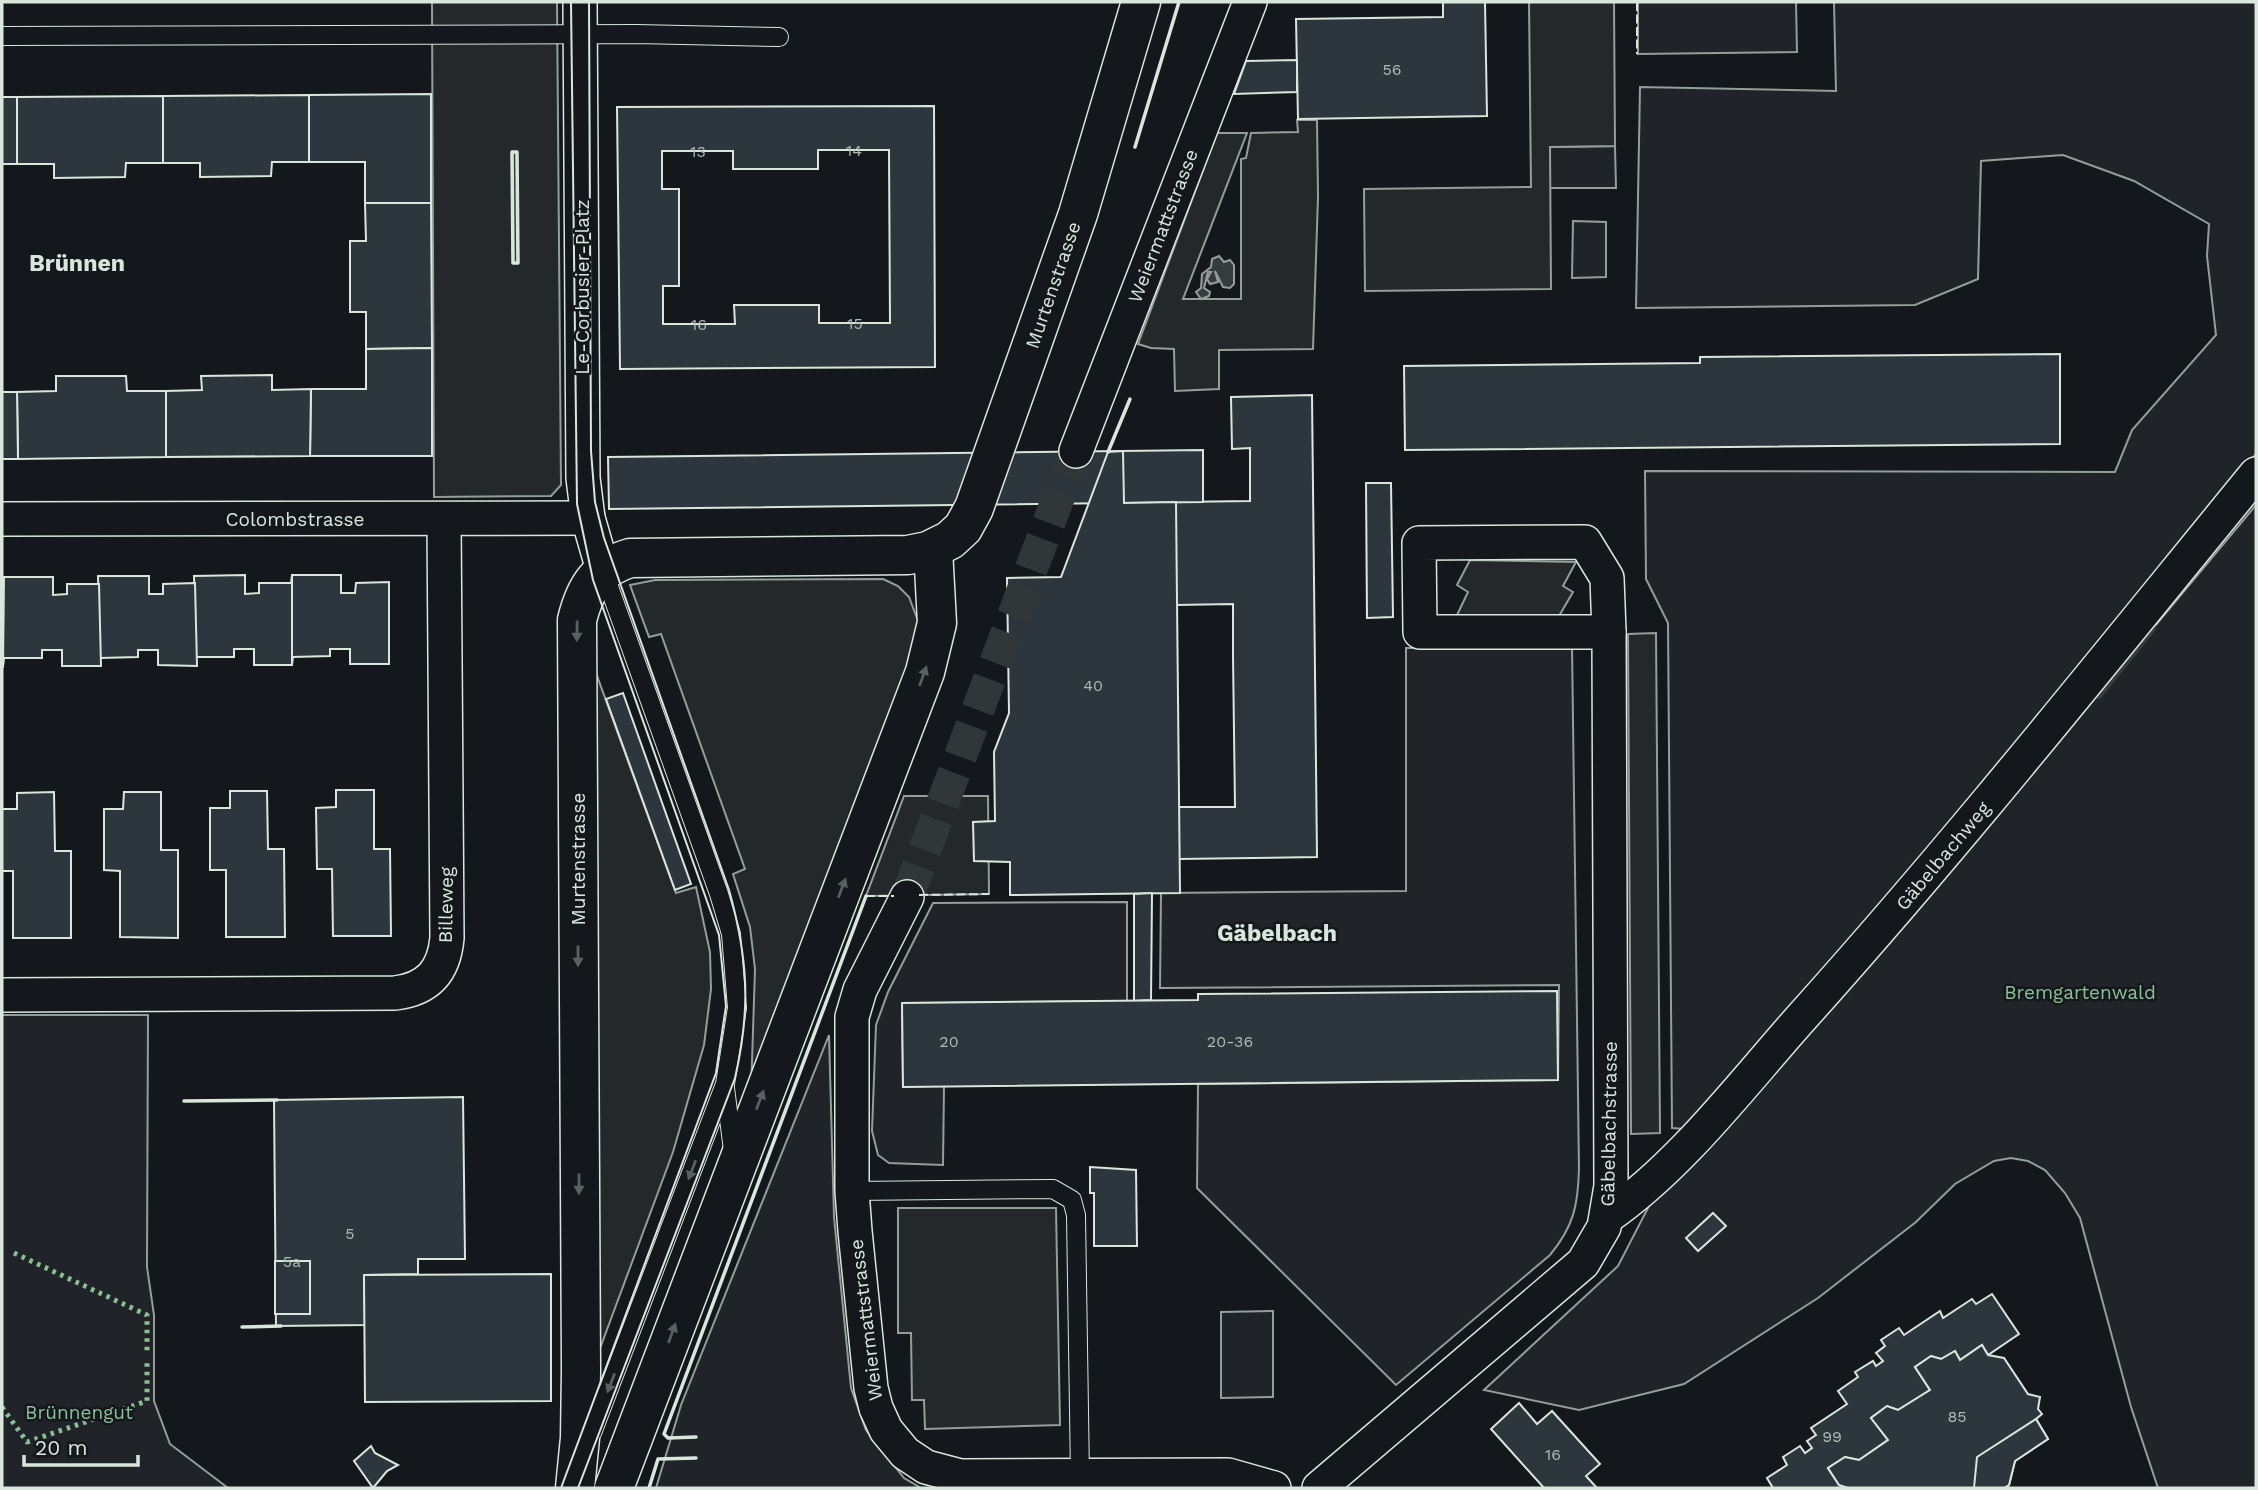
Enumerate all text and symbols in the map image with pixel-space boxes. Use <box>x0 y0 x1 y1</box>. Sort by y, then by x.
house number: 56 <box>1382 60 1402 79</box>
house number: 14 <box>846 141 862 160</box>
house number: 13 <box>690 142 706 161</box>
street label: Weiermattstrasse <box>1123 146 1203 306</box>
street label: Le-Corbusier-Platz <box>571 199 594 375</box>
street label: Murtenstrasse <box>1020 218 1086 352</box>
district label: Brünnen <box>29 250 125 277</box>
house number: 15 <box>847 314 863 333</box>
house number: 16 <box>691 315 707 334</box>
street label: Colombstrasse <box>226 508 364 531</box>
one-way arrow <box>572 620 583 642</box>
one-way arrow <box>918 665 929 686</box>
house number: 40 <box>1083 676 1103 695</box>
street label: Murtenstrasse <box>567 793 590 925</box>
street label: Gäbelbachweg <box>1891 796 1996 915</box>
street label: Billeweg <box>434 866 458 943</box>
one-way arrow <box>837 878 848 899</box>
district label: Gäbelbach <box>1217 920 1337 947</box>
one-way arrow <box>572 945 584 967</box>
park label: Bremgartenwald <box>2004 981 2156 1004</box>
house number: 20 <box>939 1032 959 1051</box>
house number: 20-36 <box>1207 1032 1253 1051</box>
street label: Gäbelbachstrasse <box>1596 1041 1622 1207</box>
one-way arrow <box>754 1090 765 1111</box>
one-way arrow <box>686 1160 697 1181</box>
one-way arrow <box>573 1173 585 1195</box>
house number: 5 <box>345 1224 355 1243</box>
street label: Weiermattstrasse <box>845 1238 887 1402</box>
house number: 5a <box>283 1252 301 1271</box>
one-way arrow <box>667 1322 678 1343</box>
one-way arrow <box>605 1372 616 1393</box>
park label: Brünnengut <box>25 1401 133 1424</box>
house number: 85 <box>1947 1407 1967 1426</box>
scale bar <box>24 1424 138 1468</box>
house number: 99 <box>1822 1427 1842 1446</box>
text: 20 m <box>35 1435 87 1460</box>
house number: 16 <box>1545 1445 1561 1464</box>

